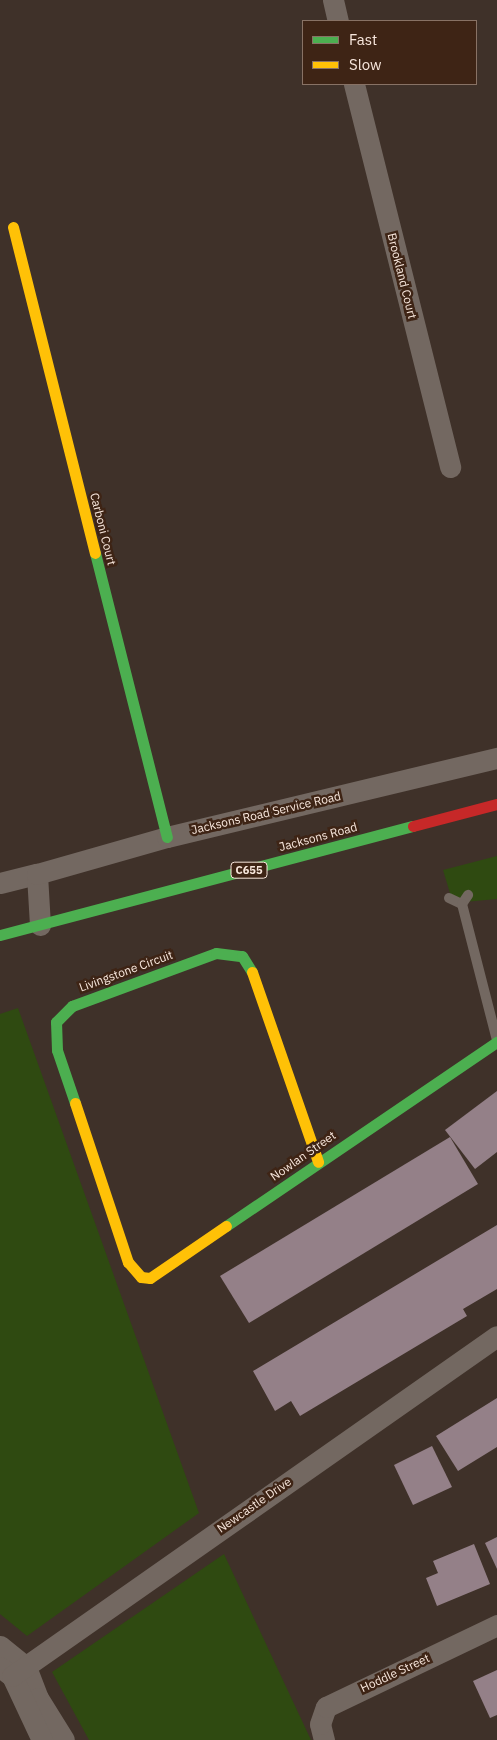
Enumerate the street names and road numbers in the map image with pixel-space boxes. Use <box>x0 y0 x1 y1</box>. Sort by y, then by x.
street label: Brookland Court <box>384 232 420 320</box>
street label: Carboni Court <box>87 491 119 567</box>
street label: Jacksons Road Service Road <box>190 789 342 837</box>
street label: Jacksons Road <box>277 820 359 854</box>
road number: C655 <box>230 862 268 878</box>
street label: Livingstone Circuit <box>77 947 175 995</box>
street label: Nowlan Street <box>267 1128 339 1184</box>
street label: Newcastle Drive <box>214 1474 294 1536</box>
street label: Hoddle Street <box>358 1651 432 1695</box>

